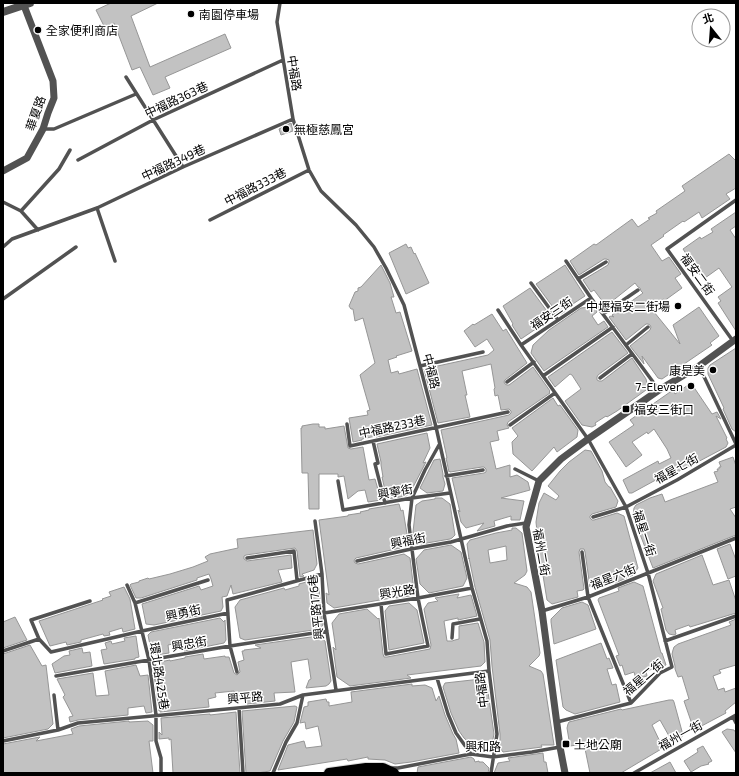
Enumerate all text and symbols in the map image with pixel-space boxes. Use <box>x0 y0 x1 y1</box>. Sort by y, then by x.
place label: 南園停車場 <box>199 7 259 21</box>
north arrow <box>691 8 731 48</box>
marker: 南園停車場 <box>186 9 196 19</box>
text: 北 <box>701 10 715 26</box>
place label: 全家便利商店 <box>46 23 118 37</box>
marker: 全家便利商店 <box>33 25 43 35</box>
street label: 中福路 <box>285 54 305 92</box>
street label: 中福路363巷 <box>142 78 210 120</box>
street label: 華夏路 <box>23 94 47 132</box>
place label: 無極慈鳳宮 <box>294 122 354 136</box>
marker: 無極慈鳳宮 <box>281 124 291 134</box>
street label: 中福路349巷 <box>139 141 207 183</box>
street label: 中福路333巷 <box>222 164 288 208</box>
street label: 福安二街 <box>678 250 718 298</box>
street label: 福安三街 <box>527 294 575 332</box>
place label: 中壢福安二街場 <box>586 299 670 313</box>
marker: 中壢福安二街場 <box>673 301 683 311</box>
street label: 中福路 <box>421 352 443 390</box>
place label: 康是美 <box>669 363 705 377</box>
marker: 康是美 <box>708 365 718 375</box>
place label: 7-Eleven <box>635 379 683 393</box>
marker: 7-Eleven <box>686 381 696 391</box>
place label: 福安三街口 <box>634 402 694 416</box>
marker: 福安三街口 <box>621 404 631 414</box>
street label: 中福路233巷 <box>357 412 427 440</box>
street label: 福星七街 <box>652 450 700 486</box>
street label: 興寧街 <box>376 481 414 501</box>
street label: 福星一街 <box>631 508 659 558</box>
street label: 福州二街 <box>531 527 553 577</box>
street label: 興福街 <box>389 530 427 550</box>
street label: 福星六街 <box>588 561 638 591</box>
street label: 興平路176巷 <box>305 574 325 640</box>
street label: 興光路 <box>378 581 416 601</box>
street label: 興勇街 <box>164 601 202 623</box>
street label: 興忠街 <box>170 633 208 653</box>
street label: 環北路425巷 <box>148 641 172 711</box>
street label: 福星二街 <box>620 656 666 698</box>
street label: 中福路 <box>472 671 490 709</box>
street label: 興平路 <box>226 688 264 706</box>
street label: 福州一街 <box>656 717 704 753</box>
place label: 土地公廟 <box>574 737 622 751</box>
street label: 興和路 <box>465 739 501 753</box>
marker: 土地公廟 <box>561 739 571 749</box>

